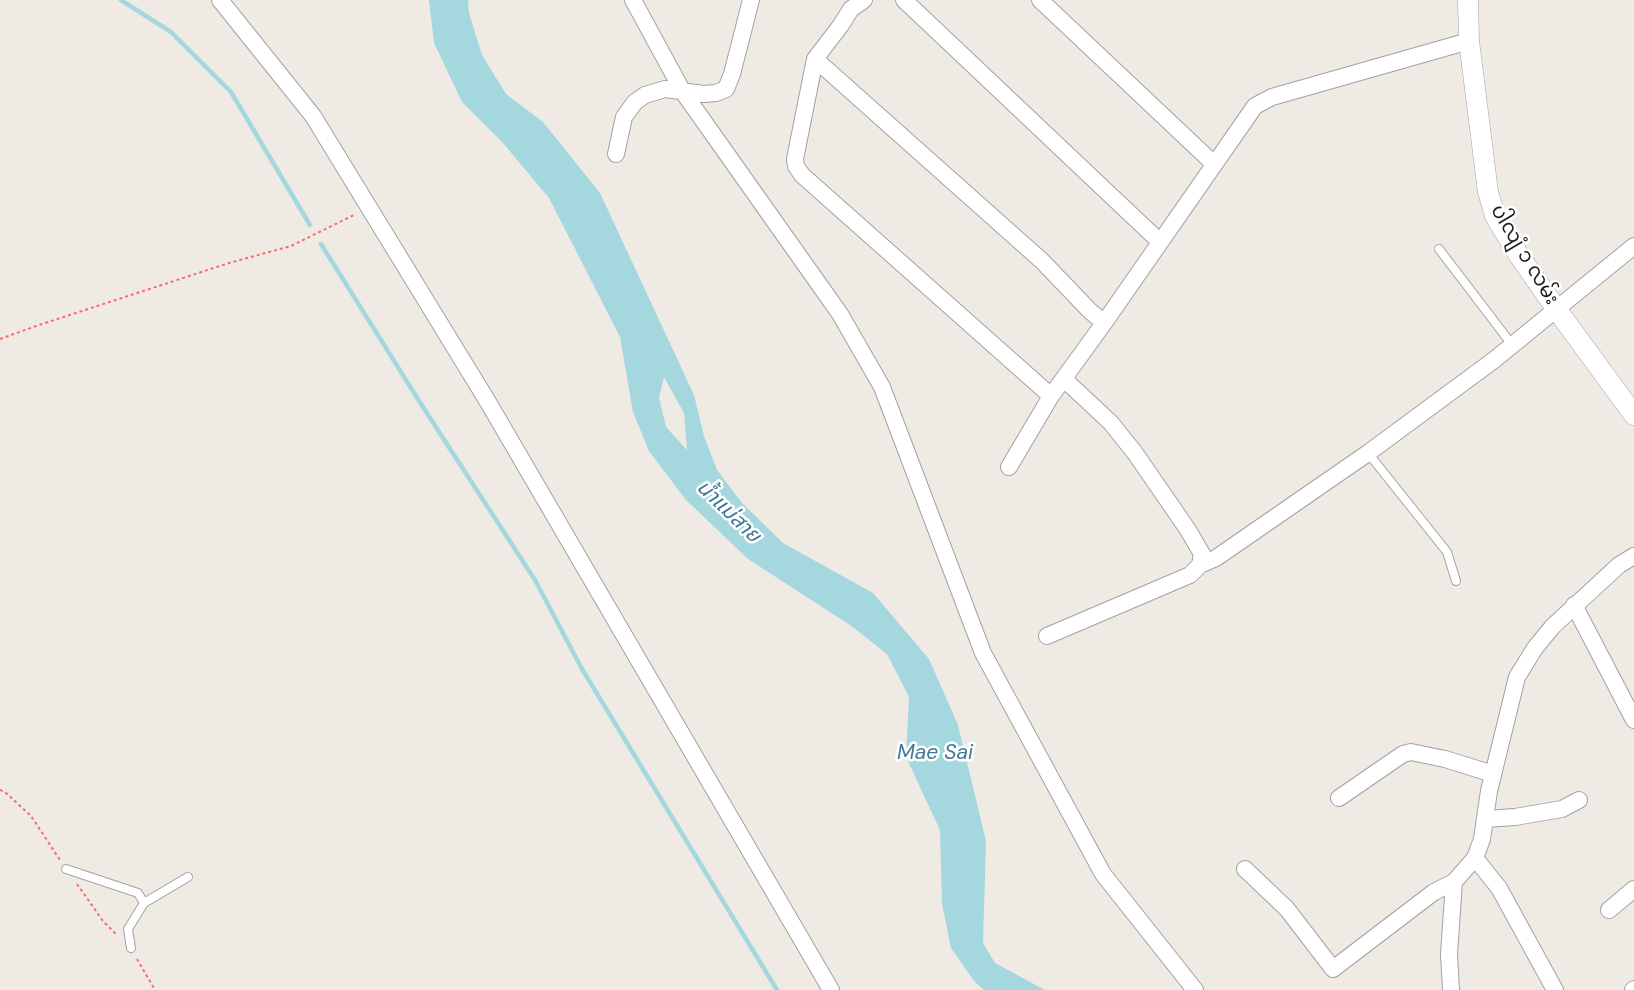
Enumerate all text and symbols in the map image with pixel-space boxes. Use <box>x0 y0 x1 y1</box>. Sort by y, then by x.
street label: ပါလျံ ၁ လမ်း <box>1485 201 1563 309</box>
water label: น้ำแม่สาย <box>691 475 765 549</box>
water label: Mae Sai <box>897 740 973 766</box>

